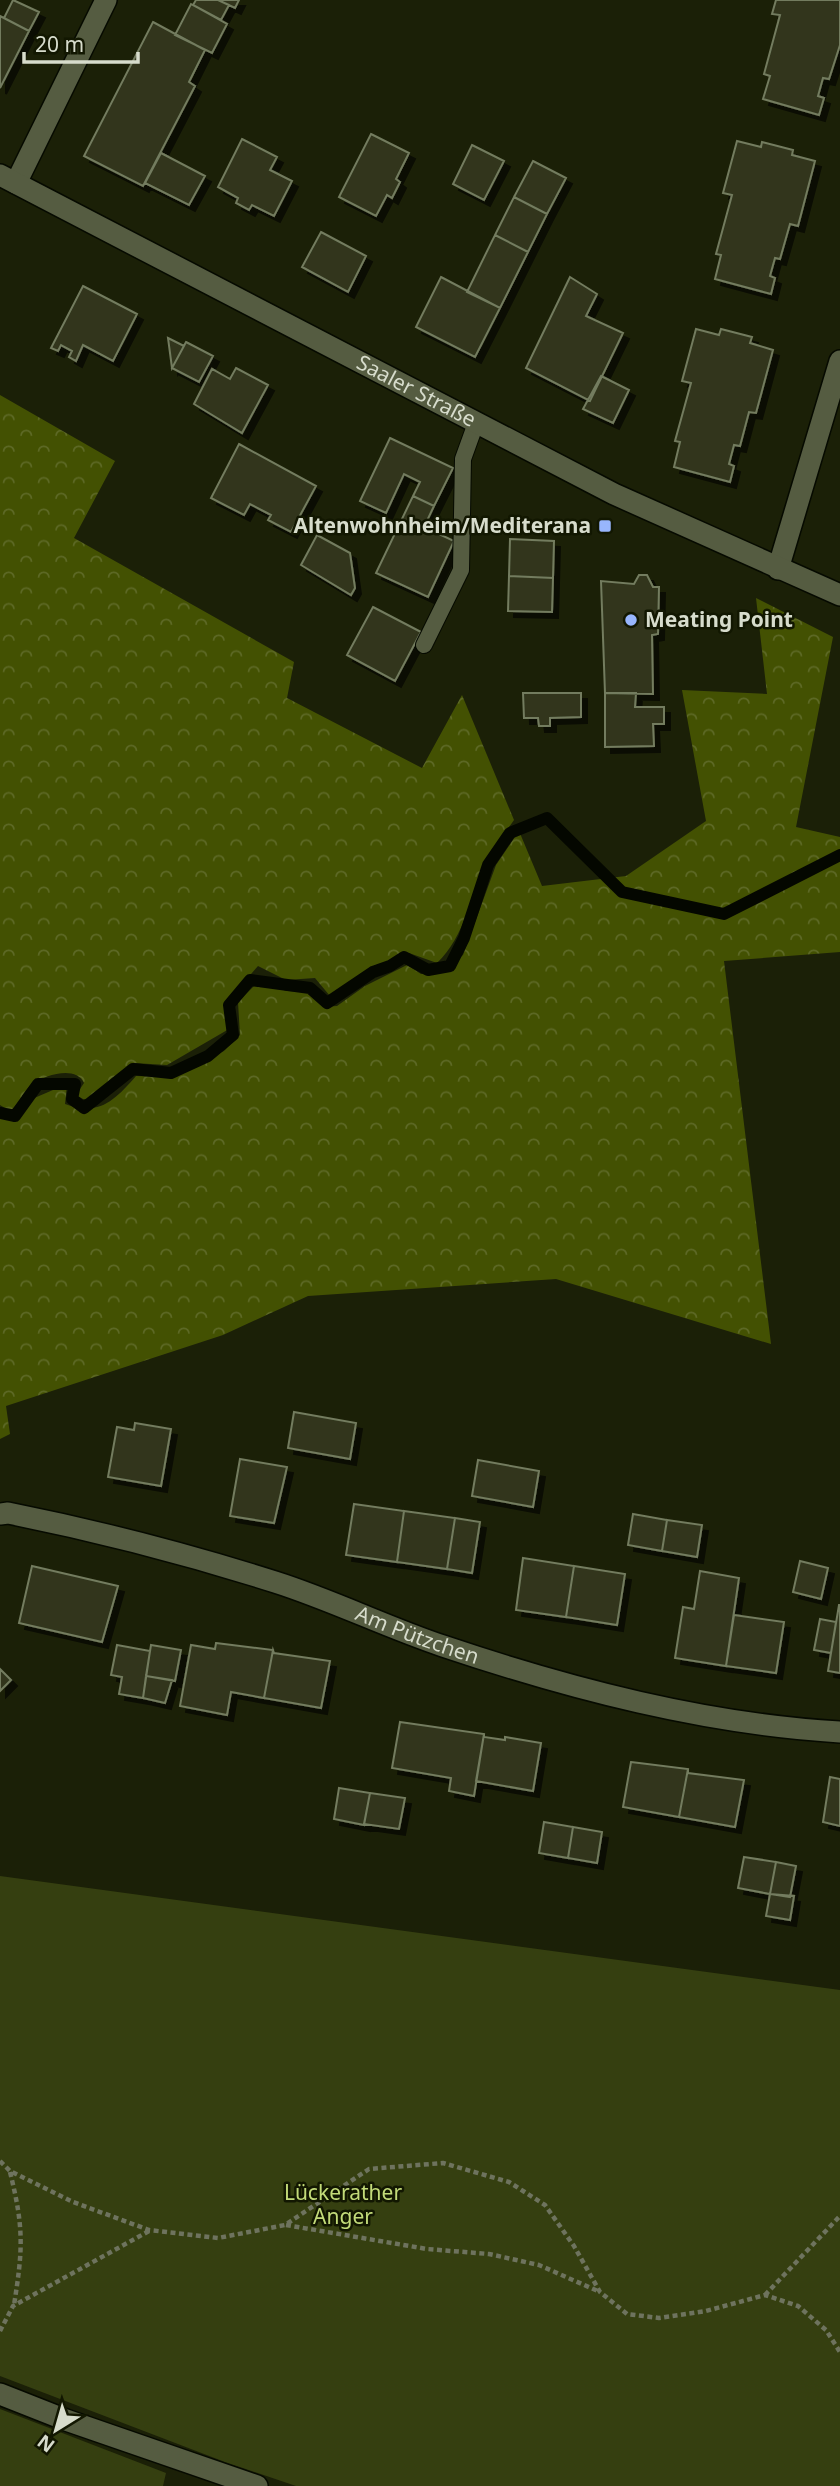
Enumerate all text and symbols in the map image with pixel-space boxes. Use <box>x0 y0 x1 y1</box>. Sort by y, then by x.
scale bar <box>24 21 138 65</box>
text: 20 m <box>35 30 84 58</box>
street label: Saaler Straße <box>352 348 481 433</box>
place label: Altenwohnheim/Mediterana <box>294 511 591 539</box>
marker: Altenwohnheim/Mediterana <box>597 518 613 534</box>
place label: Meating Point <box>645 605 793 633</box>
marker: Meating Point <box>623 612 639 628</box>
street label: Am Pützchen <box>352 1599 483 1670</box>
park label: Lückerather Anger <box>284 2178 402 2230</box>
north arrow <box>21 2395 91 2465</box>
text: N <box>32 2429 60 2459</box>

